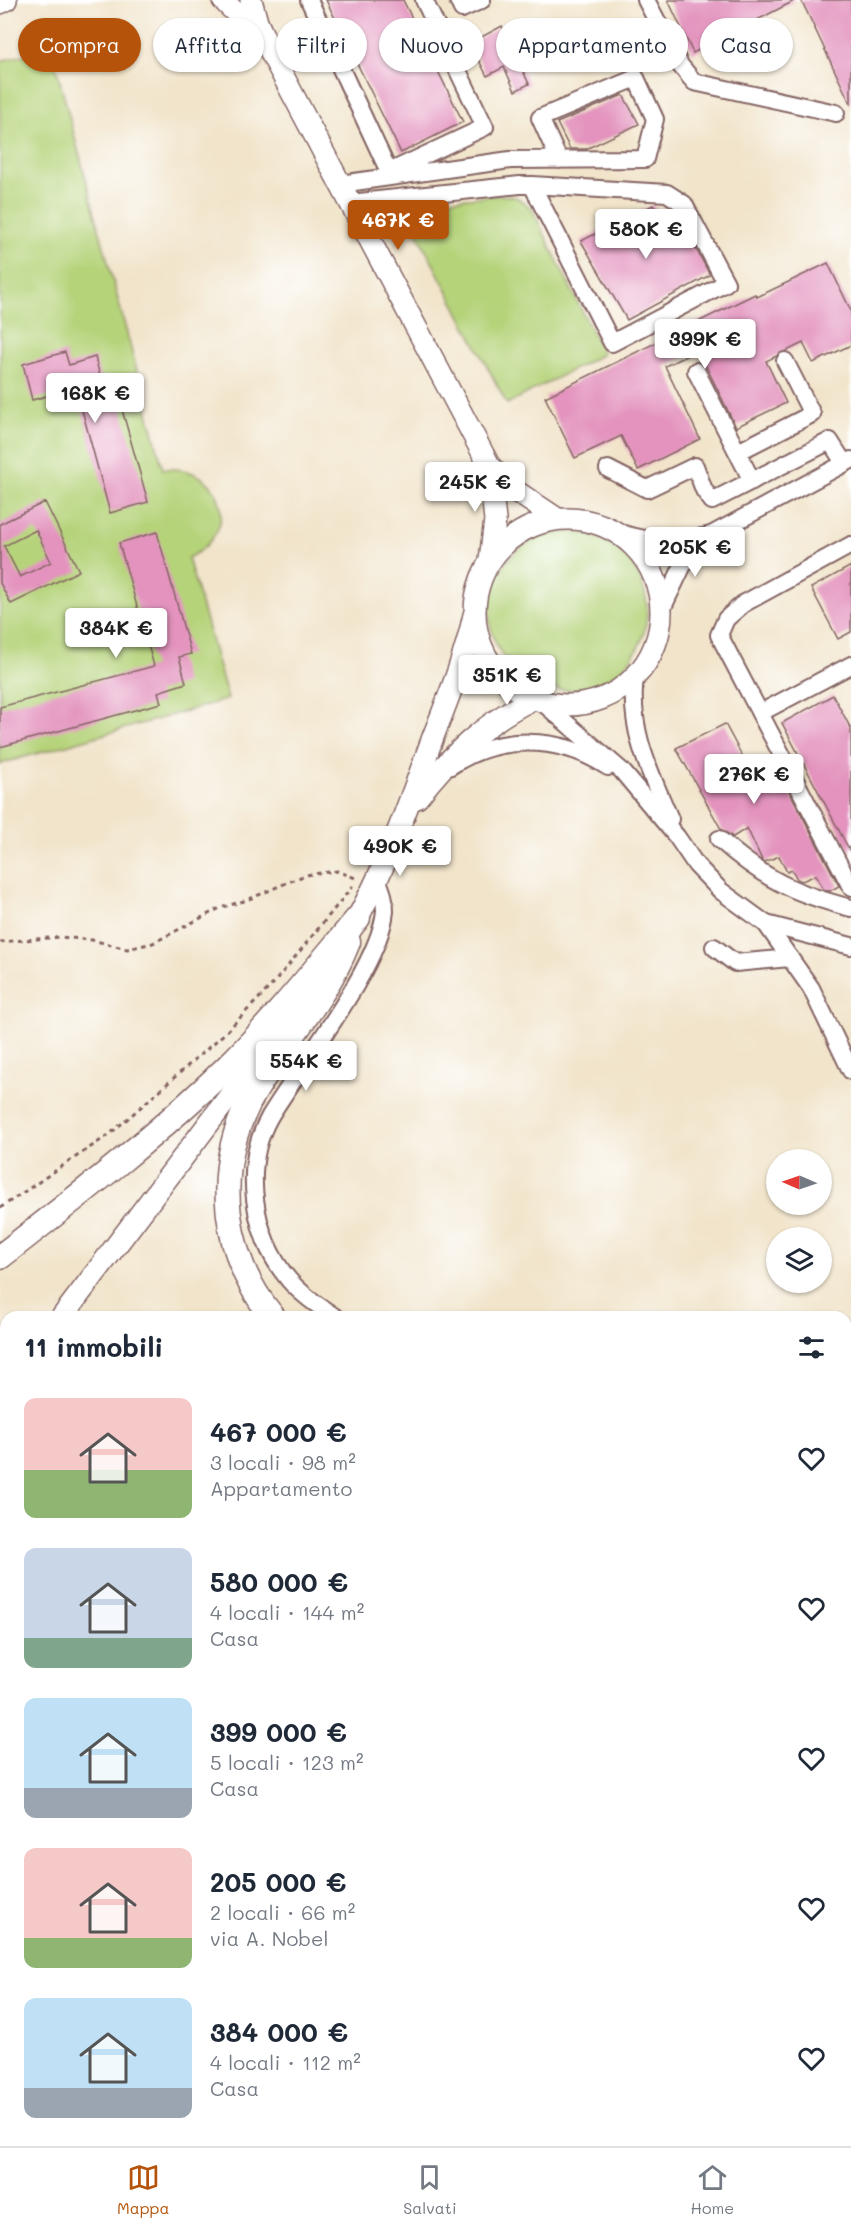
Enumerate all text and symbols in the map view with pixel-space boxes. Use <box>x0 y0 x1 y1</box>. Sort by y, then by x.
chip: Compra <box>18 18 141 72</box>
chip: Affitta <box>153 18 264 72</box>
chip: Filtri <box>276 18 367 72</box>
chip: Nuovo <box>379 18 484 72</box>
chip: Appartamento <box>496 18 688 72</box>
chip: Casa <box>700 18 793 72</box>
pin: 467K € <box>349 200 447 251</box>
text: 467K € <box>362 206 434 232</box>
pin: 580K € <box>597 209 695 260</box>
text: 580K € <box>609 215 683 241</box>
pin: 399K € <box>656 319 754 370</box>
text: 399K € <box>669 325 741 351</box>
pin: 168K € <box>46 373 144 424</box>
text: 168K € <box>60 379 130 405</box>
pin: 245K € <box>426 462 524 513</box>
text: 245K € <box>439 468 511 494</box>
pin: 205K € <box>646 527 744 578</box>
text: 205K € <box>659 533 731 559</box>
pin: 384K € <box>67 608 165 659</box>
text: 384K € <box>79 614 153 640</box>
pin: 351K € <box>458 655 556 706</box>
text: 351K € <box>472 661 542 687</box>
pin: 276K € <box>705 754 803 805</box>
text: 276K € <box>719 760 790 786</box>
pin: 490K € <box>351 826 449 877</box>
text: 490K € <box>363 832 437 858</box>
pin: 554K € <box>257 1041 355 1092</box>
text: 554K € <box>270 1047 342 1073</box>
north arrow <box>766 1149 832 1215</box>
map controls <box>766 1149 832 1293</box>
button: layers <box>766 1227 832 1293</box>
text: 11 immobili <box>24 1330 163 1364</box>
icon: filters <box>795 1331 828 1364</box>
text: 467 000 € <box>210 1415 347 1449</box>
icon: home <box>72 1422 144 1494</box>
icon: heart <box>795 1442 828 1475</box>
text: 3 locali · 98 m² <box>210 1449 356 1475</box>
text: Appartamento <box>210 1475 352 1501</box>
text: 580 000 € <box>210 1565 348 1599</box>
icon: home <box>72 1572 144 1644</box>
icon: heart <box>795 1592 828 1625</box>
text: 4 locali · 144 m² <box>210 1599 364 1625</box>
text: Casa <box>210 1625 259 1651</box>
text: 399 000 € <box>210 1715 347 1749</box>
icon: home <box>72 1722 144 1794</box>
icon: heart <box>795 1742 828 1775</box>
text: 5 locali · 123 m² <box>210 1749 364 1775</box>
text: Casa <box>210 1775 259 1801</box>
text: 205 000 € <box>210 1865 346 1899</box>
icon: home <box>72 1872 144 1944</box>
icon: heart <box>795 1892 828 1925</box>
text: 2 locali · 66 m² <box>210 1899 355 1925</box>
text: via A. Nobel <box>210 1925 328 1951</box>
text: 384 000 € <box>210 2015 348 2049</box>
icon: home <box>72 2022 144 2094</box>
icon: heart <box>795 2042 828 2075</box>
text: 4 locali · 112 m² <box>210 2049 361 2075</box>
text: Casa <box>210 2075 259 2101</box>
tab: Mappa <box>117 2161 169 2218</box>
tab: Salvati <box>403 2161 457 2218</box>
tab: Home <box>691 2161 734 2218</box>

